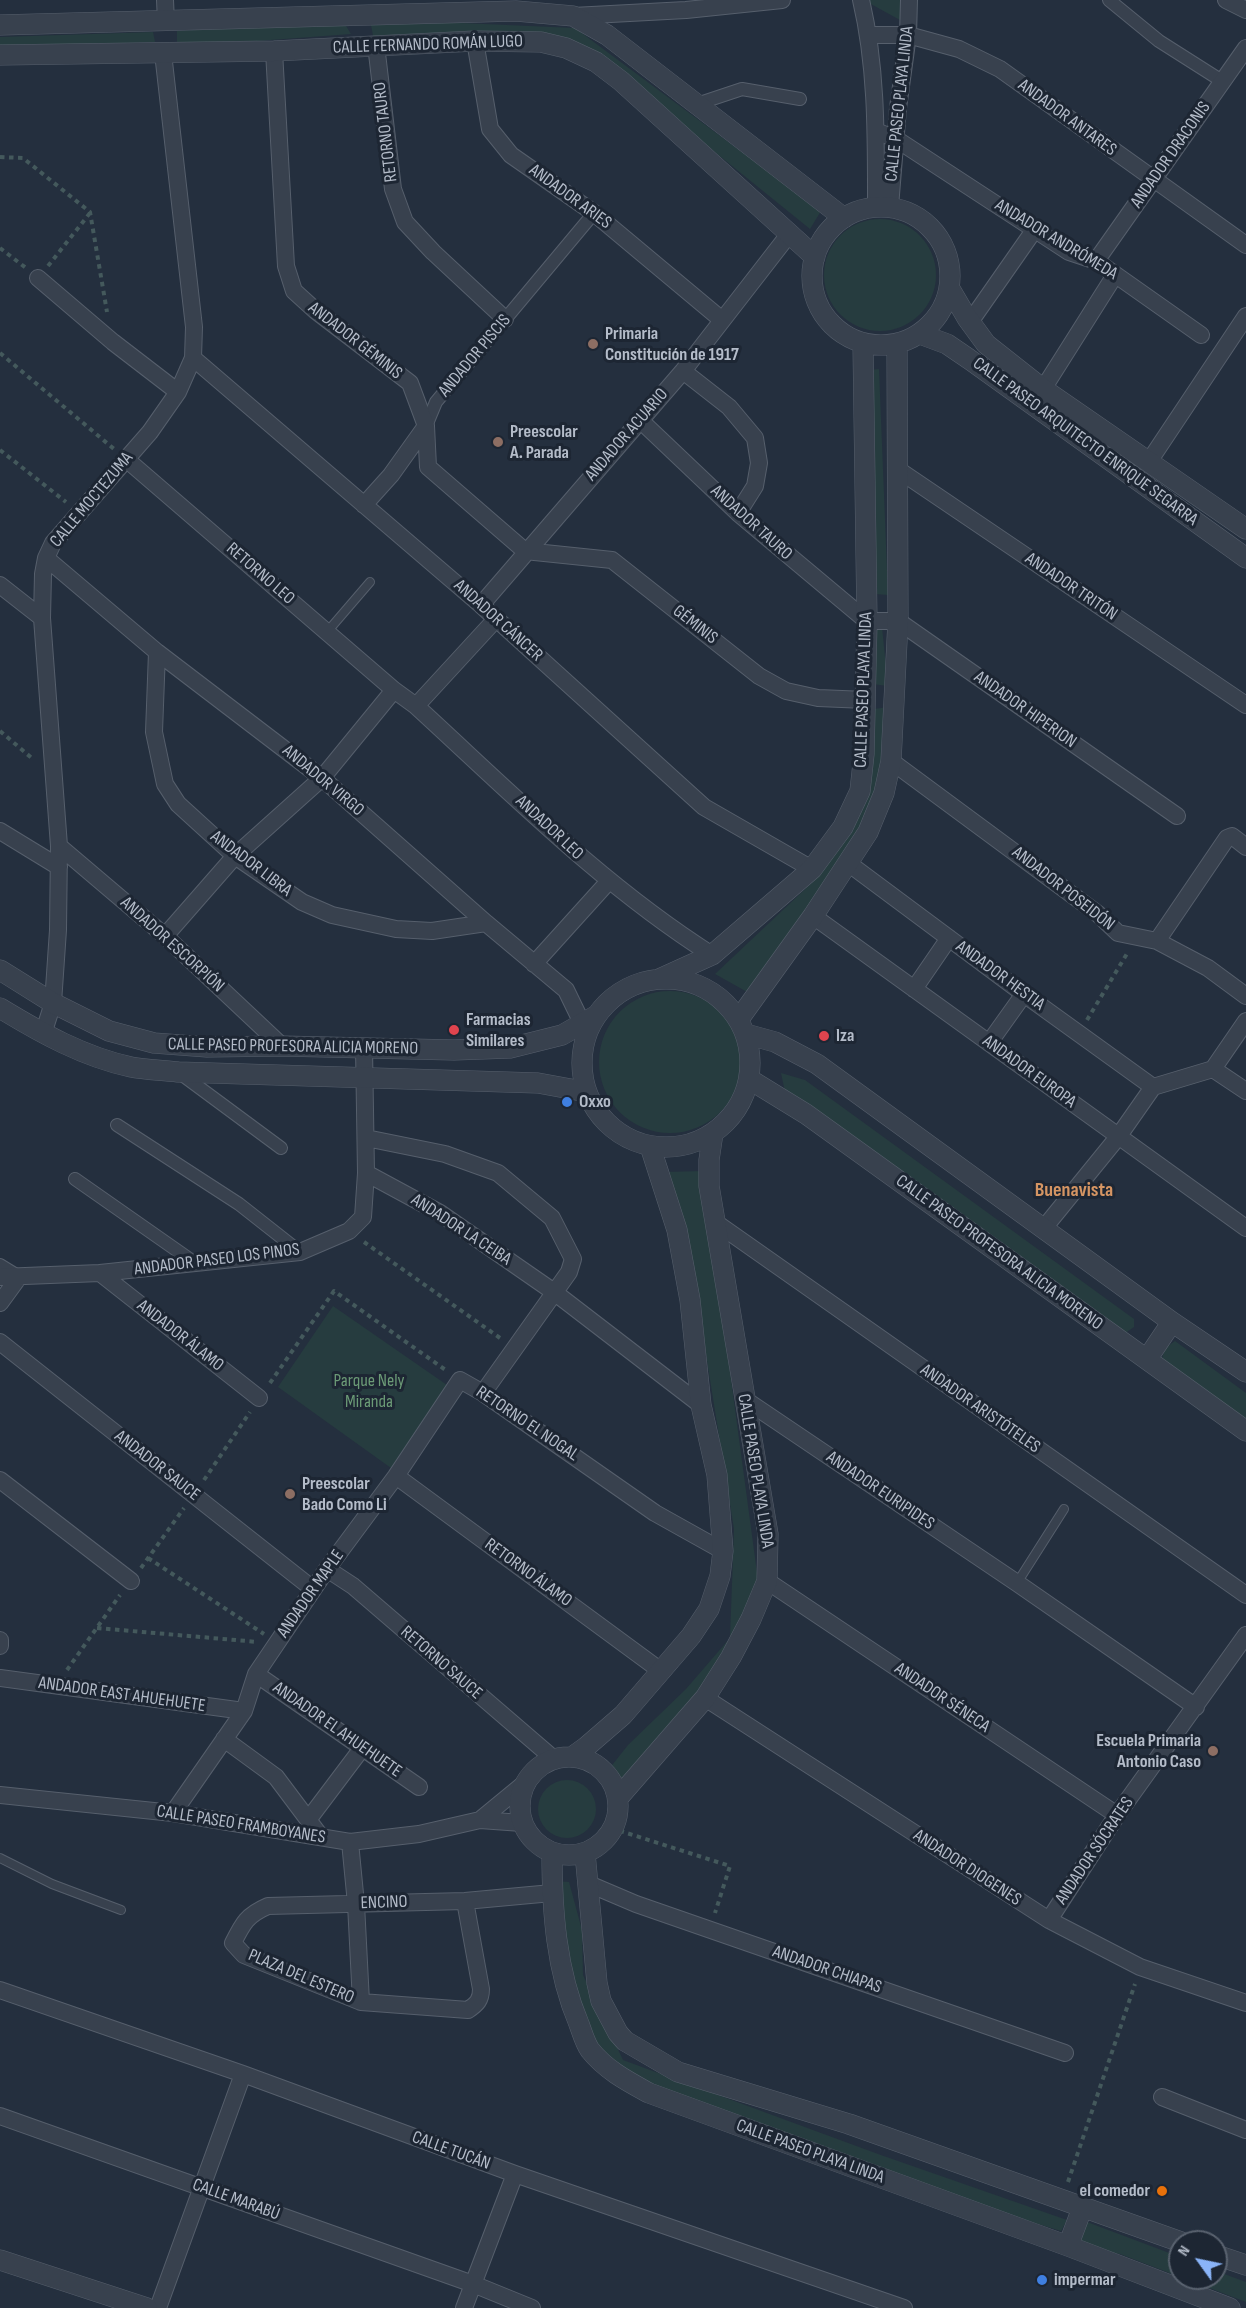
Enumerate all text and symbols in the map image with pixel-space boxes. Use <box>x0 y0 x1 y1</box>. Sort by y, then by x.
street label: CALLE PASEO PLAYA LINDA <box>881 25 919 183</box>
street label: CALLE FERNANDO ROMÁN LUGO <box>333 31 523 59</box>
street label: ANDADOR ANTARES <box>1013 75 1121 161</box>
street label: RETORNO TAURO <box>369 81 403 183</box>
street label: ANDADOR DRACONIS <box>1126 98 1216 212</box>
street label: ANDADOR ARIES <box>524 160 616 234</box>
street label: ANDADOR ANDRÓMEDA <box>991 195 1121 285</box>
street label: ANDADOR GÉMINIS <box>304 298 406 384</box>
street label: ANDADOR PISCIS <box>434 310 516 402</box>
place label: Primaria Constitución de 1917 <box>605 323 739 366</box>
marker: Primaria Constitución de 1917 <box>586 337 600 351</box>
street label: CALLE PASEO ARQUITECTO ENRIQUE SEGARRA <box>968 353 1202 531</box>
street label: ANDADOR ACUARIO <box>581 384 673 486</box>
place label: Preescolar A. Parada <box>510 421 578 464</box>
marker: Preescolar A. Parada <box>491 435 505 449</box>
street label: CALLE MOCTEZUMA <box>46 448 138 552</box>
street label: ANDADOR TAURO <box>706 481 796 565</box>
street label: RETORNO LEO <box>221 538 299 610</box>
street label: ANDADOR TRITÓN <box>1021 548 1121 626</box>
street label: ANDADOR CÁNCER <box>449 575 547 667</box>
street label: GÉMINIS <box>668 601 722 649</box>
street label: CALLE PASEO PLAYA LINDA <box>850 612 878 768</box>
street label: ANDADOR HIPERION <box>970 667 1080 753</box>
street label: ANDADOR VIRGO <box>278 741 368 821</box>
street label: ANDADOR LEO <box>511 791 587 865</box>
street label: ANDADOR LIBRA <box>206 826 296 902</box>
street label: ANDADOR POSEIDÓN <box>1007 842 1119 936</box>
street label: ANDADOR ESCORPIÓN <box>116 893 228 997</box>
street label: ANDADOR HESTIA <box>951 936 1049 1016</box>
place label: Farmacias Similares <box>466 1009 531 1052</box>
marker: Farmacias Similares <box>447 1023 461 1037</box>
place label: Iza <box>836 1025 854 1047</box>
marker: Iza <box>817 1029 831 1043</box>
street label: ANDADOR EUROPA <box>978 1031 1080 1113</box>
street label: CALLE PASEO PROFESORA ALICIA MORENO <box>168 1034 418 1060</box>
place label: Oxxo <box>579 1091 611 1113</box>
marker: Oxxo <box>560 1095 574 1109</box>
street label: CALLE PASEO PROFESORA ALICIA MORENO <box>891 1171 1107 1335</box>
district label: Buenavista <box>1035 1179 1113 1203</box>
street label: ANDADOR LA CEIBA <box>407 1190 515 1270</box>
street label: ANDADOR PASEO LOS PINOS <box>133 1239 301 1281</box>
street label: ANDADOR ÁLAMO <box>132 1295 228 1377</box>
street label: ANDADOR ARISTÓTELES <box>916 1360 1044 1458</box>
park label: Parque Nely Miranda <box>334 1370 404 1412</box>
street label: RETORNO EL NOGAL <box>472 1382 582 1466</box>
street label: CALLE PASEO PLAYA LINDA <box>732 1392 778 1550</box>
street label: ANDADOR SAUCE <box>110 1426 204 1506</box>
street label: ANDADOR EURIPIDES <box>822 1447 938 1535</box>
place label: Preescolar Bado Como Li <box>302 1473 387 1516</box>
marker: Preescolar Bado Como Li <box>283 1487 297 1501</box>
street label: RETORNO ÁLAMO <box>480 1534 576 1612</box>
street label: ANDADOR MAPLE <box>273 1546 349 1642</box>
street label: RETORNO SAUCE <box>396 1622 486 1704</box>
street label: ANDADOR SÉNECA <box>890 1658 994 1738</box>
street label: ANDADOR EAST AHUEHUETE <box>37 1673 207 1717</box>
street label: ANDADOR EL AHUEHUETE <box>268 1677 406 1783</box>
place label: Escuela Primaria Antonio Caso <box>1096 1730 1201 1772</box>
marker: Escuela Primaria Antonio Caso <box>1206 1744 1220 1758</box>
street label: ANDADOR SÓCRATES <box>1051 1793 1139 1909</box>
street label: CALLE PASEO FRAMBOYANES <box>155 1801 327 1849</box>
street label: ANDADOR DIOGENES <box>909 1825 1025 1911</box>
street label: ENCINO <box>360 1891 408 1915</box>
street label: ANDADOR CHIAPAS <box>770 1941 884 1999</box>
street label: PLAZA DEL ESTERO <box>245 1945 357 2009</box>
street label: CALLE PASEO PLAYA LINDA <box>733 2115 887 2189</box>
street label: CALLE TUCÁN <box>409 2127 493 2175</box>
street label: CALLE MARABÚ <box>189 2174 283 2226</box>
place label: el comedor <box>1080 2180 1150 2202</box>
marker: el comedor <box>1155 2184 1169 2198</box>
north arrow <box>1168 2230 1228 2290</box>
text: N <box>1174 2242 1194 2260</box>
place label: impermar <box>1054 2269 1115 2291</box>
marker: impermar <box>1035 2273 1049 2287</box>

